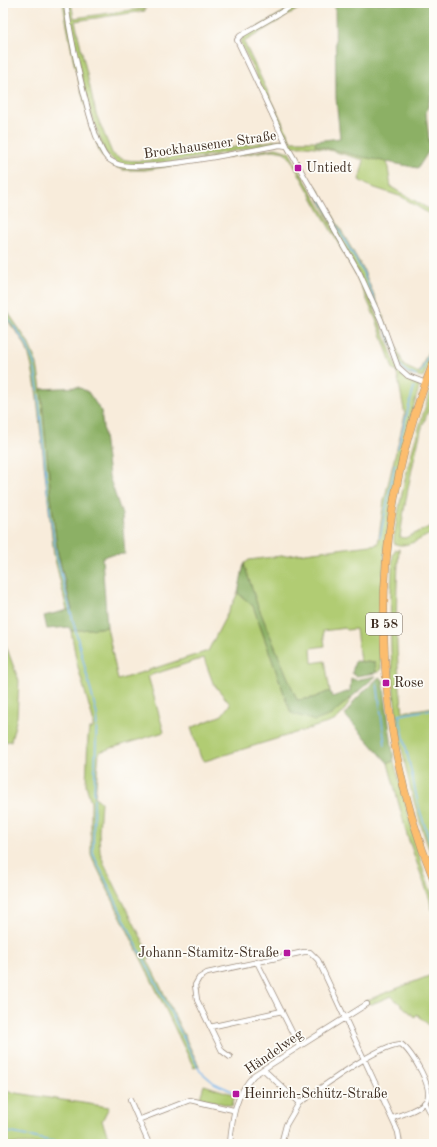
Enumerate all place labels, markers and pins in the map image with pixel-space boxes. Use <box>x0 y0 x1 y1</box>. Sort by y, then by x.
place label: Untiedt <box>306 161 352 175</box>
marker: Untiedt <box>293 163 303 173</box>
place label: Rose <box>394 676 423 690</box>
marker: Rose <box>381 678 391 688</box>
place label: Johann-Stamitz-Straße <box>138 946 279 960</box>
marker: Johann-Stamitz-Straße <box>282 948 292 958</box>
place label: Heinrich-Schütz-Straße <box>244 1087 387 1101</box>
marker: Heinrich-Schütz-Straße <box>231 1089 241 1099</box>

